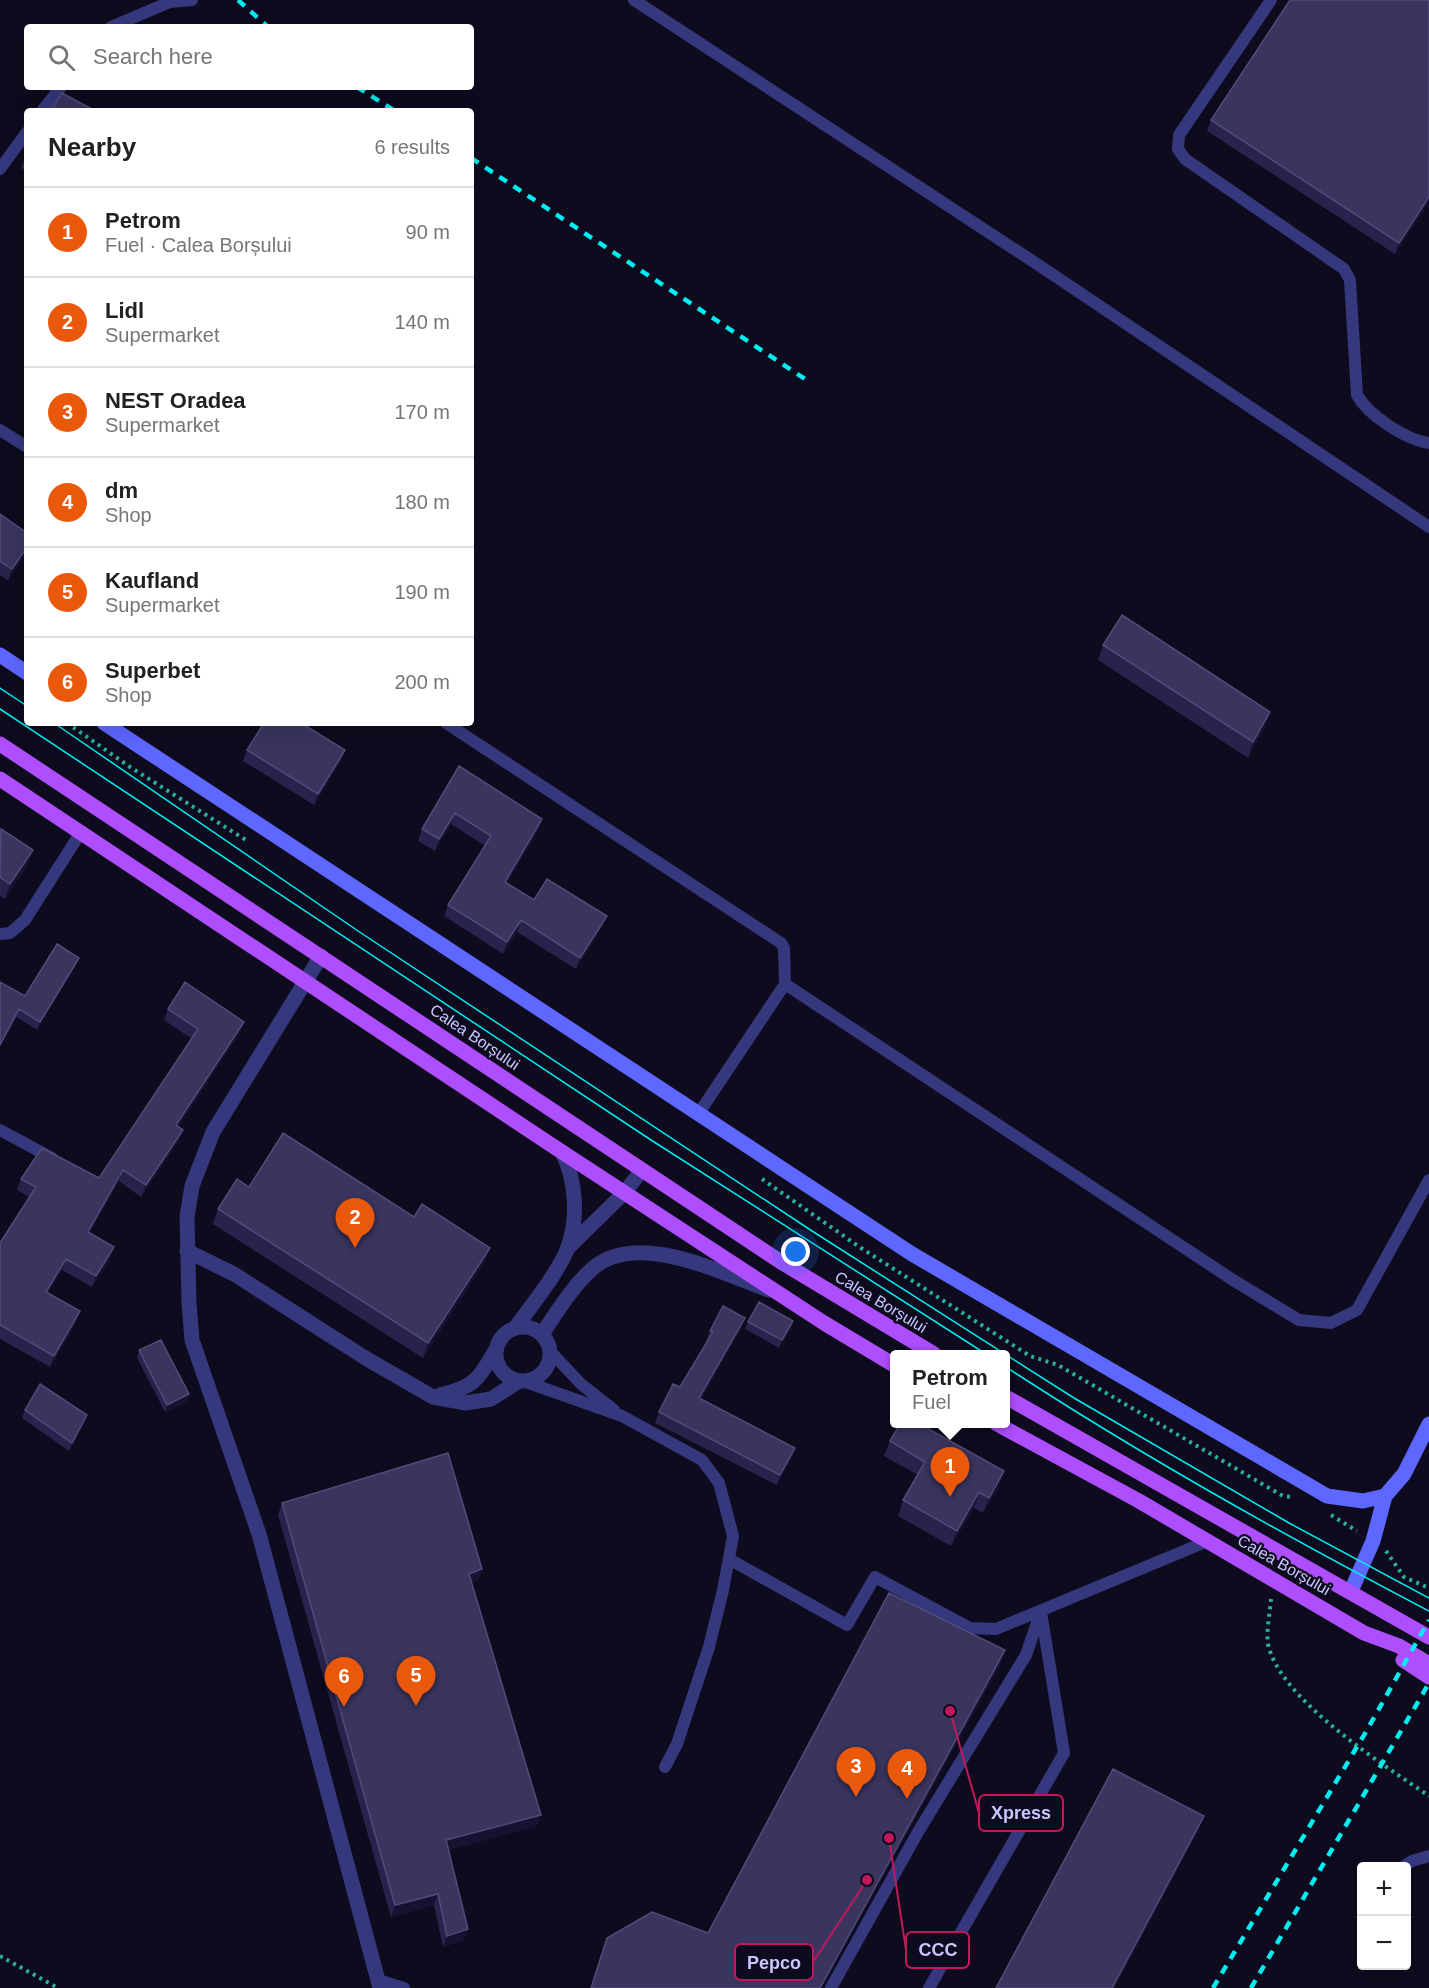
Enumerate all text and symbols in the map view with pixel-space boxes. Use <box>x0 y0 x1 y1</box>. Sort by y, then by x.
search box <box>24 24 474 90</box>
icon: search <box>45 41 78 74</box>
text: Search here <box>93 44 213 69</box>
text: Nearby <box>48 132 136 162</box>
text: 6 results <box>374 136 450 158</box>
text: Petrom <box>105 208 181 233</box>
text: 1 <box>62 221 73 243</box>
text: 90 m <box>406 221 450 243</box>
text: Fuel · Calea Borșului <box>105 234 292 256</box>
text: Lidl <box>105 298 144 323</box>
text: 2 <box>62 311 73 333</box>
text: 140 m <box>394 311 450 333</box>
text: Supermarket <box>105 324 220 346</box>
text: NEST Oradea <box>105 388 246 413</box>
text: 3 <box>62 401 73 423</box>
text: 170 m <box>394 401 450 423</box>
text: Supermarket <box>105 414 220 436</box>
text: dm <box>105 478 138 503</box>
text: 4 <box>62 491 73 513</box>
text: 180 m <box>394 491 450 513</box>
text: Shop <box>105 504 152 526</box>
text: Kaufland <box>105 568 199 593</box>
text: 5 <box>62 581 73 603</box>
text: 190 m <box>394 581 450 603</box>
text: Supermarket <box>105 594 220 616</box>
text: Superbet <box>105 658 200 683</box>
text: 6 <box>62 671 73 693</box>
text: 200 m <box>394 671 450 693</box>
text: Shop <box>105 684 152 706</box>
street label: Calea Borșului <box>427 1001 523 1073</box>
pin: 2 <box>336 1198 374 1248</box>
your location <box>781 1237 810 1266</box>
street label: Calea Borșului <box>832 1268 930 1336</box>
popup <box>890 1350 1010 1428</box>
text: Petrom <box>912 1365 988 1390</box>
text: Fuel <box>912 1391 951 1413</box>
pin: 1 <box>930 1448 970 1497</box>
street label: Calea Borșului <box>1235 1532 1333 1598</box>
pin: 5 <box>396 1656 436 1706</box>
pin: 6 <box>324 1658 364 1707</box>
pin: 3 <box>836 1748 876 1797</box>
pin: 4 <box>888 1750 926 1799</box>
callout: Xpress <box>979 1795 1063 1831</box>
text: Xpress <box>991 1803 1051 1823</box>
map controls <box>1357 1862 1411 1970</box>
button: + <box>1357 1862 1411 1916</box>
button: − <box>1357 1916 1411 1970</box>
callout: CCC <box>906 1932 969 1968</box>
text: CCC <box>919 1940 958 1960</box>
callout: Pepco <box>735 1944 813 1980</box>
text: Pepco <box>747 1953 801 1973</box>

